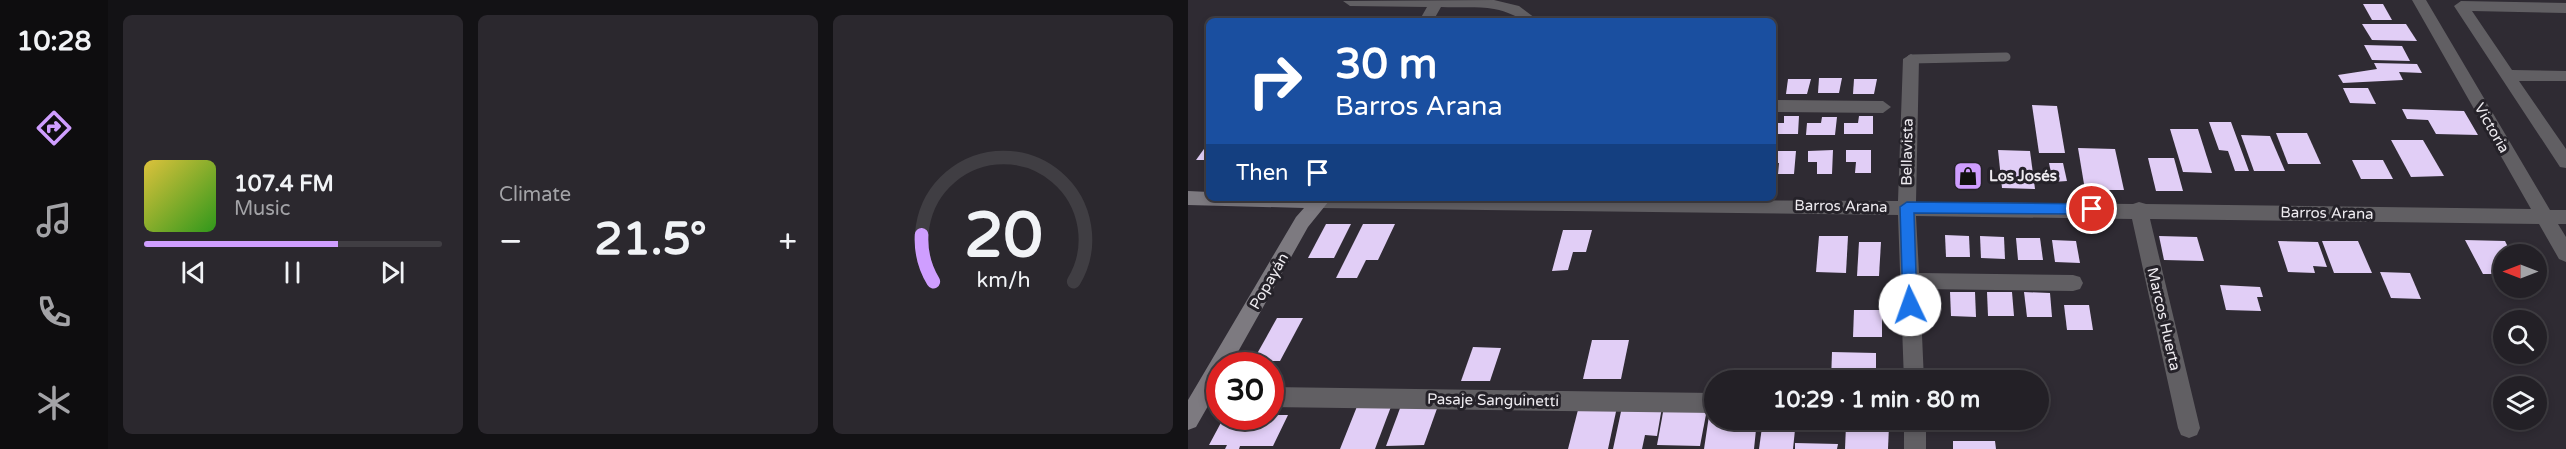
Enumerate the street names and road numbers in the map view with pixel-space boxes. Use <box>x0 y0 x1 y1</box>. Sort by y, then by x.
street label: Victoria <box>2471 100 2513 156</box>
street label: Bellavista <box>1897 118 1917 186</box>
street label: Barros Arana <box>1794 196 1888 216</box>
street label: Barros Arana <box>2280 203 2374 223</box>
street label: Popayán <box>1246 250 1292 312</box>
street label: Marcos Huerta <box>2143 266 2185 372</box>
street label: Pasaje Sanguinetti <box>1427 390 1559 410</box>

